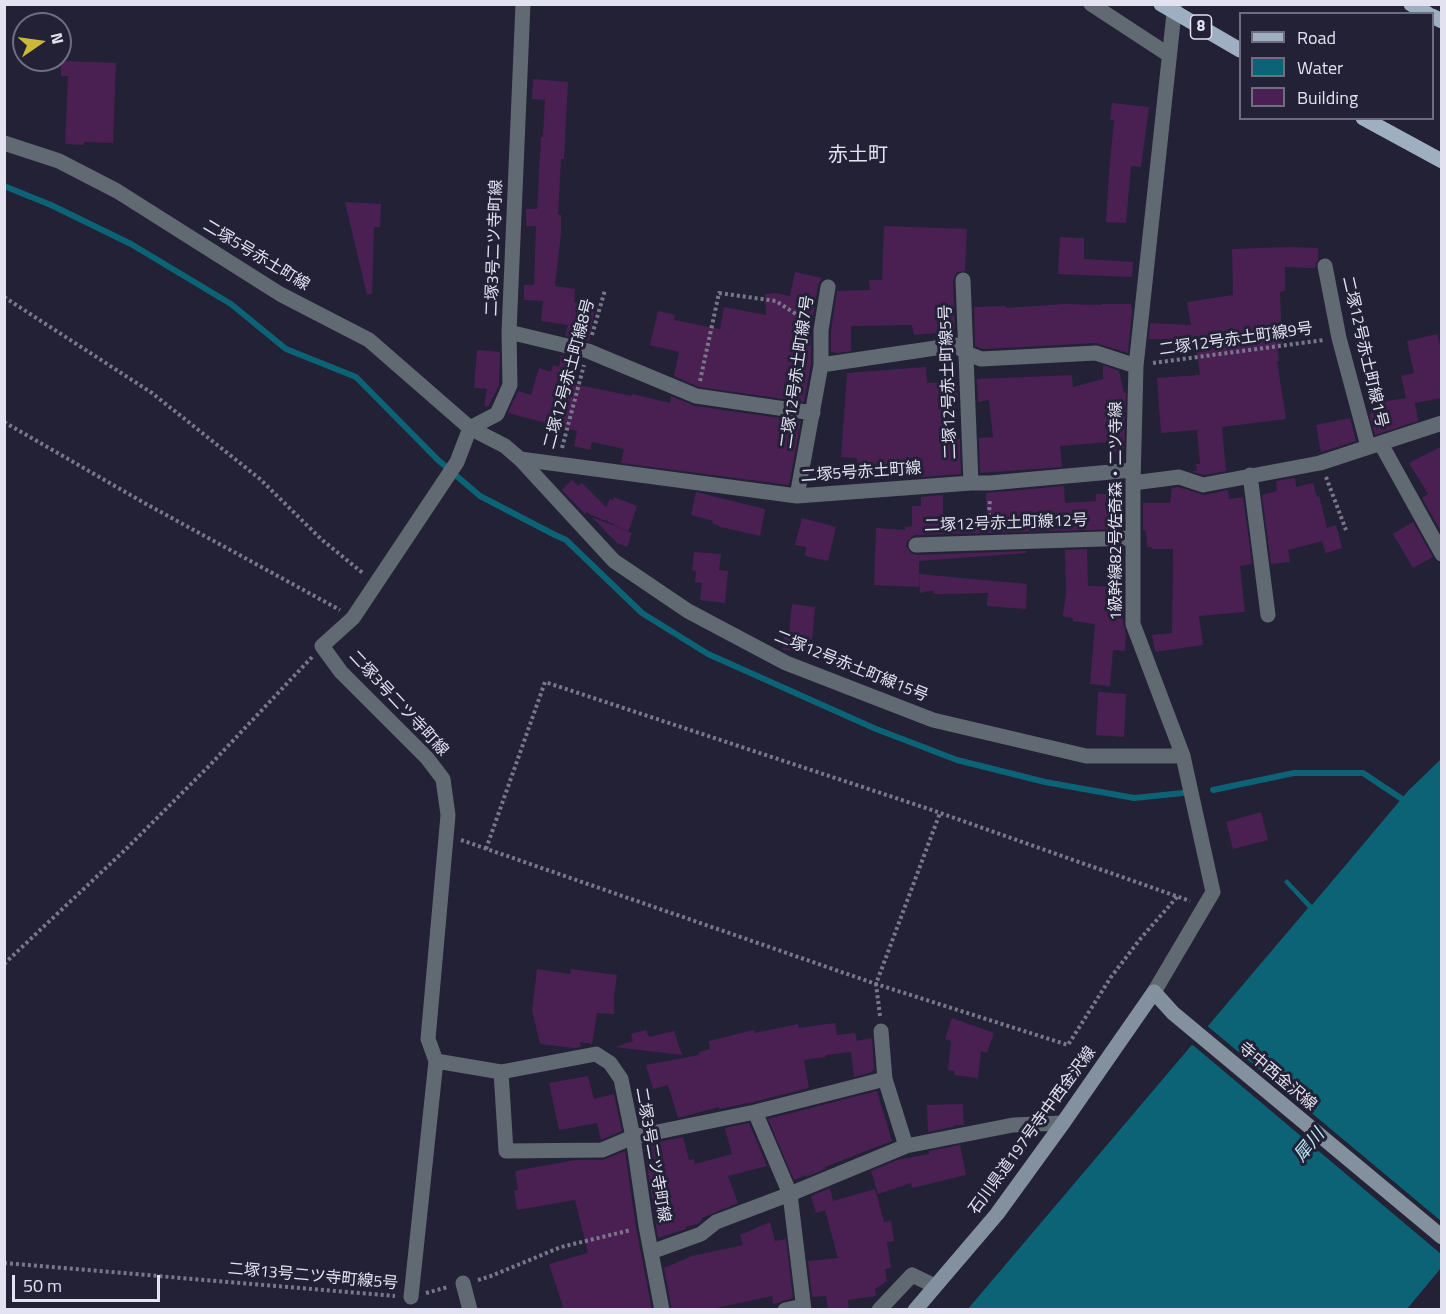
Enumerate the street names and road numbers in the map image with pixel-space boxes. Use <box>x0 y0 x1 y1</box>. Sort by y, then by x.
road number: 8 <box>1190 15 1212 39</box>
street label: 二塚3号二ツ寺町線 <box>483 179 507 317</box>
street label: 二塚5号赤土町線 <box>199 217 313 295</box>
street label: 二塚12号赤土町線1号 <box>1337 274 1391 430</box>
street label: 二塚12号赤土町線7号 <box>778 294 818 450</box>
street label: 二塚12号赤土町線8号 <box>541 297 599 451</box>
street label: 二塚12号赤土町線5号 <box>937 304 961 460</box>
street label: 二塚12号赤土町線9号 <box>1158 320 1314 360</box>
street label: 1級幹線82号佐奇森・二ツ寺線 <box>1107 402 1127 620</box>
street label: 二塚5号赤土町線 <box>800 459 922 487</box>
street label: 二塚12号赤土町線12号 <box>924 512 1088 536</box>
street label: 二塚12号赤土町線15号 <box>771 627 931 707</box>
street label: 二塚3号二ツ寺町線 <box>344 647 452 761</box>
street label: 寺中西金沢線 <box>1234 1039 1320 1115</box>
street label: 石川県道197号寺中西金沢線 <box>966 1043 1100 1219</box>
street label: 二塚3号二ツ寺町線 <box>631 1086 673 1224</box>
street label: 二塚13号二ツ寺町線5号 <box>227 1260 399 1294</box>

